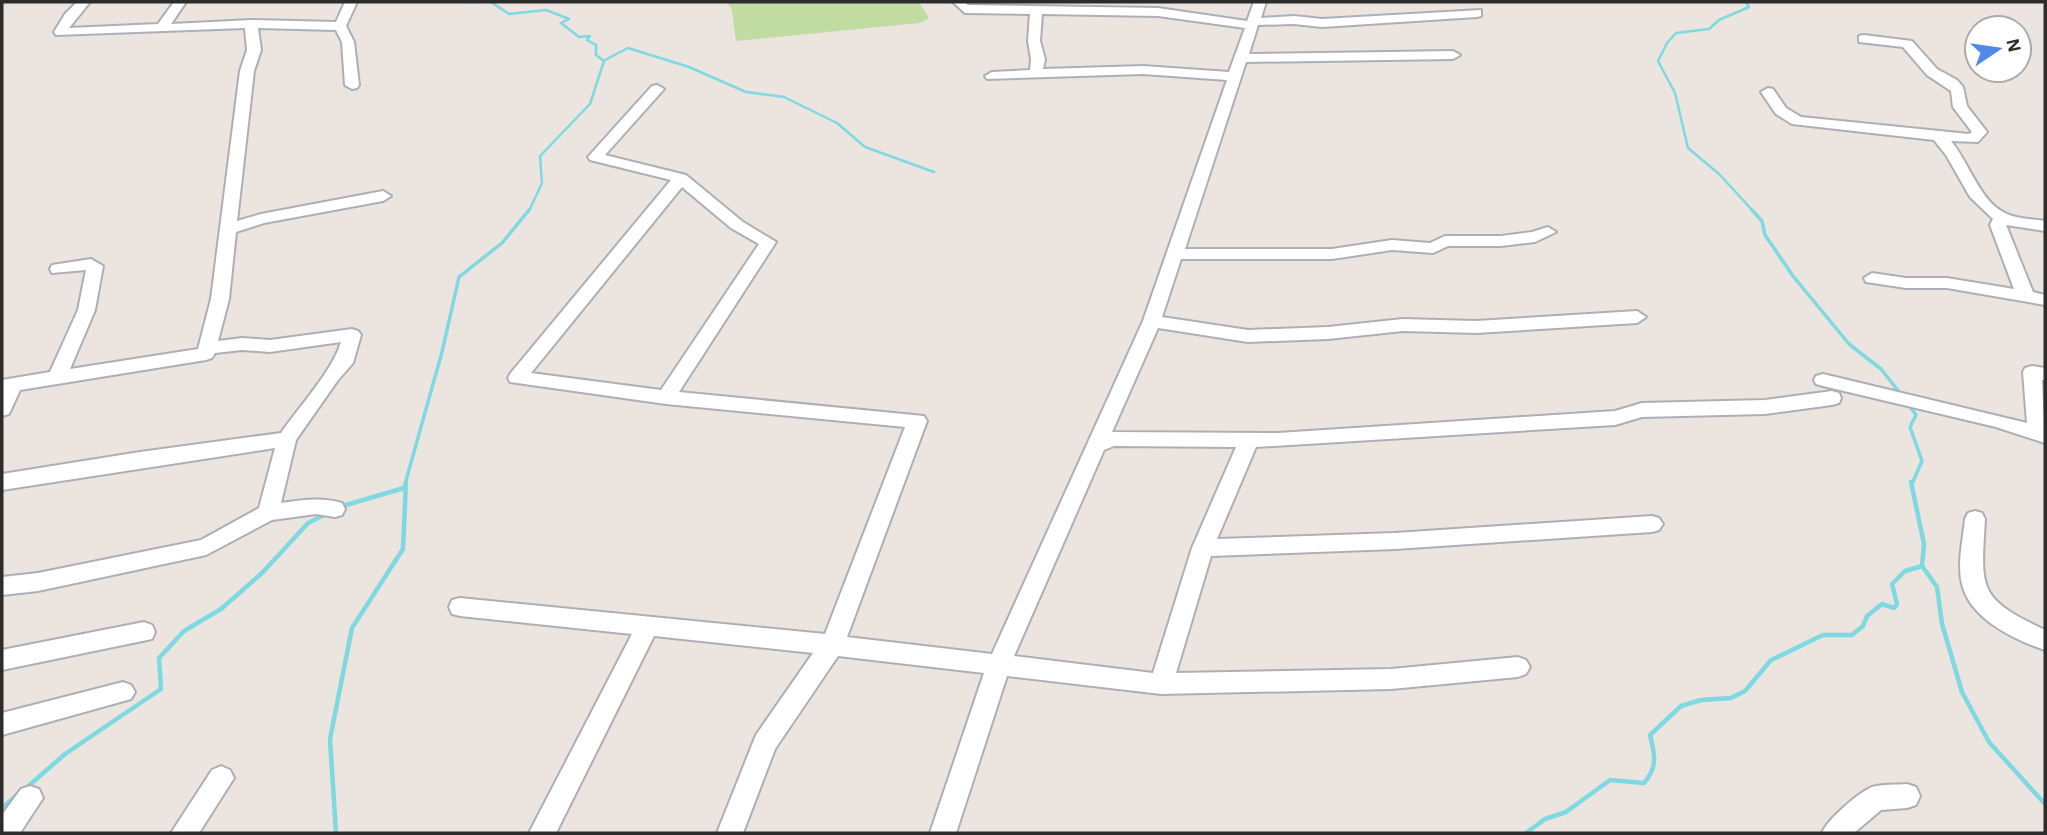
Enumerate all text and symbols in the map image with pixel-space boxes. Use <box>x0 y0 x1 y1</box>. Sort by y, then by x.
north arrow <box>1963 14 2033 84</box>
text: N <box>2002 37 2024 54</box>

